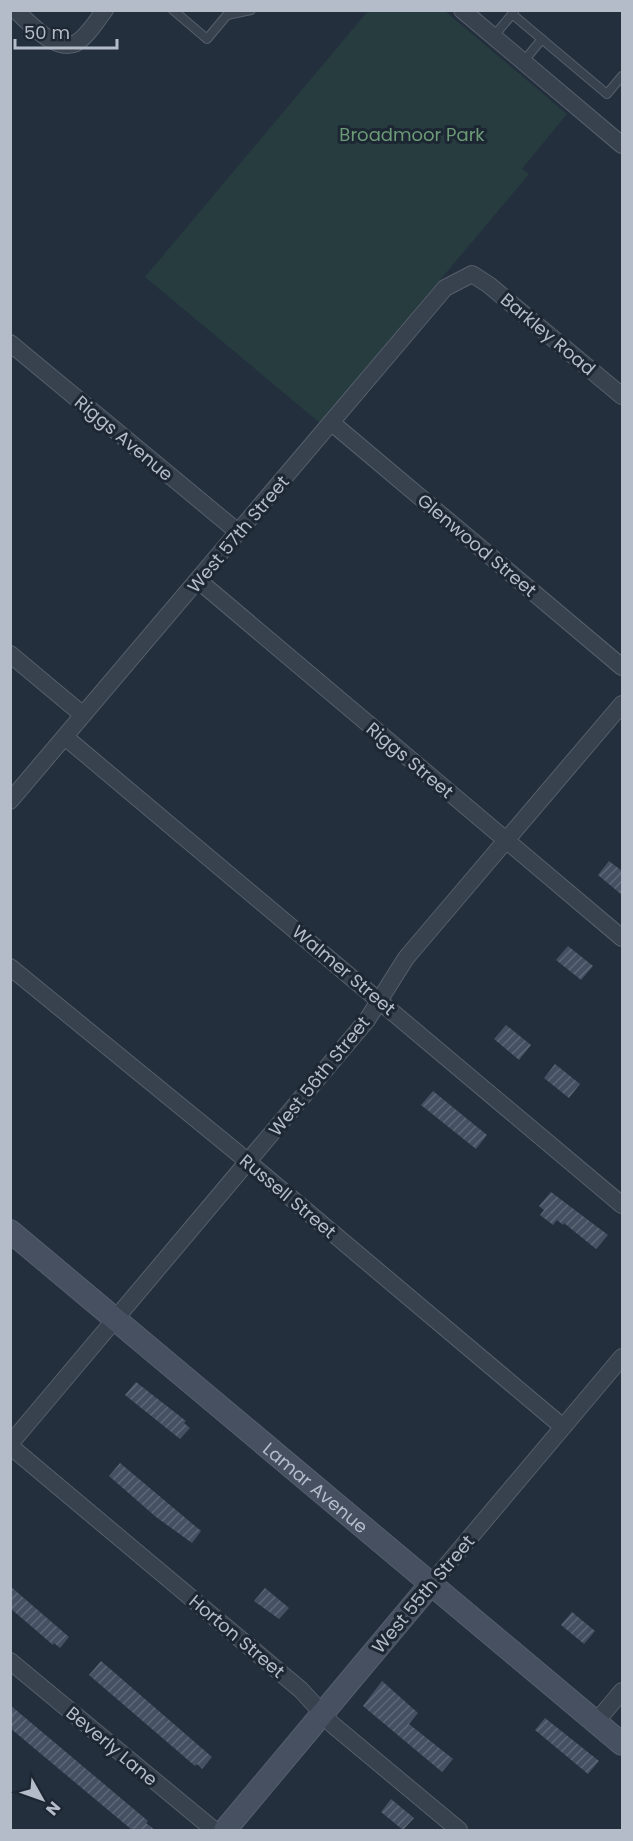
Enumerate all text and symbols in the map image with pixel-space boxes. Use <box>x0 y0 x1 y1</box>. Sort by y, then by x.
scale bar <box>15 12 117 50</box>
text: 50 m <box>24 20 70 45</box>
park label: Broadmoor Park <box>339 122 485 147</box>
street label: Barkley Road <box>495 287 601 381</box>
street label: Riggs Avenue <box>69 389 179 487</box>
street label: West 57th Street <box>181 470 295 598</box>
street label: Glenwood Street <box>412 488 542 602</box>
street label: Riggs Street <box>361 716 459 804</box>
street label: Walmer Street <box>287 919 401 1021</box>
street label: West 56th Street <box>263 1011 375 1141</box>
street label: Russell Street <box>234 1148 342 1244</box>
street label: Lamar Avenue <box>258 1436 374 1539</box>
street label: West 55th Street <box>366 1529 480 1659</box>
street label: Horton Street <box>184 1589 290 1683</box>
street label: Beverly Lane <box>61 1700 163 1792</box>
north arrow <box>12 1769 72 1829</box>
text: N <box>40 1796 66 1820</box>

